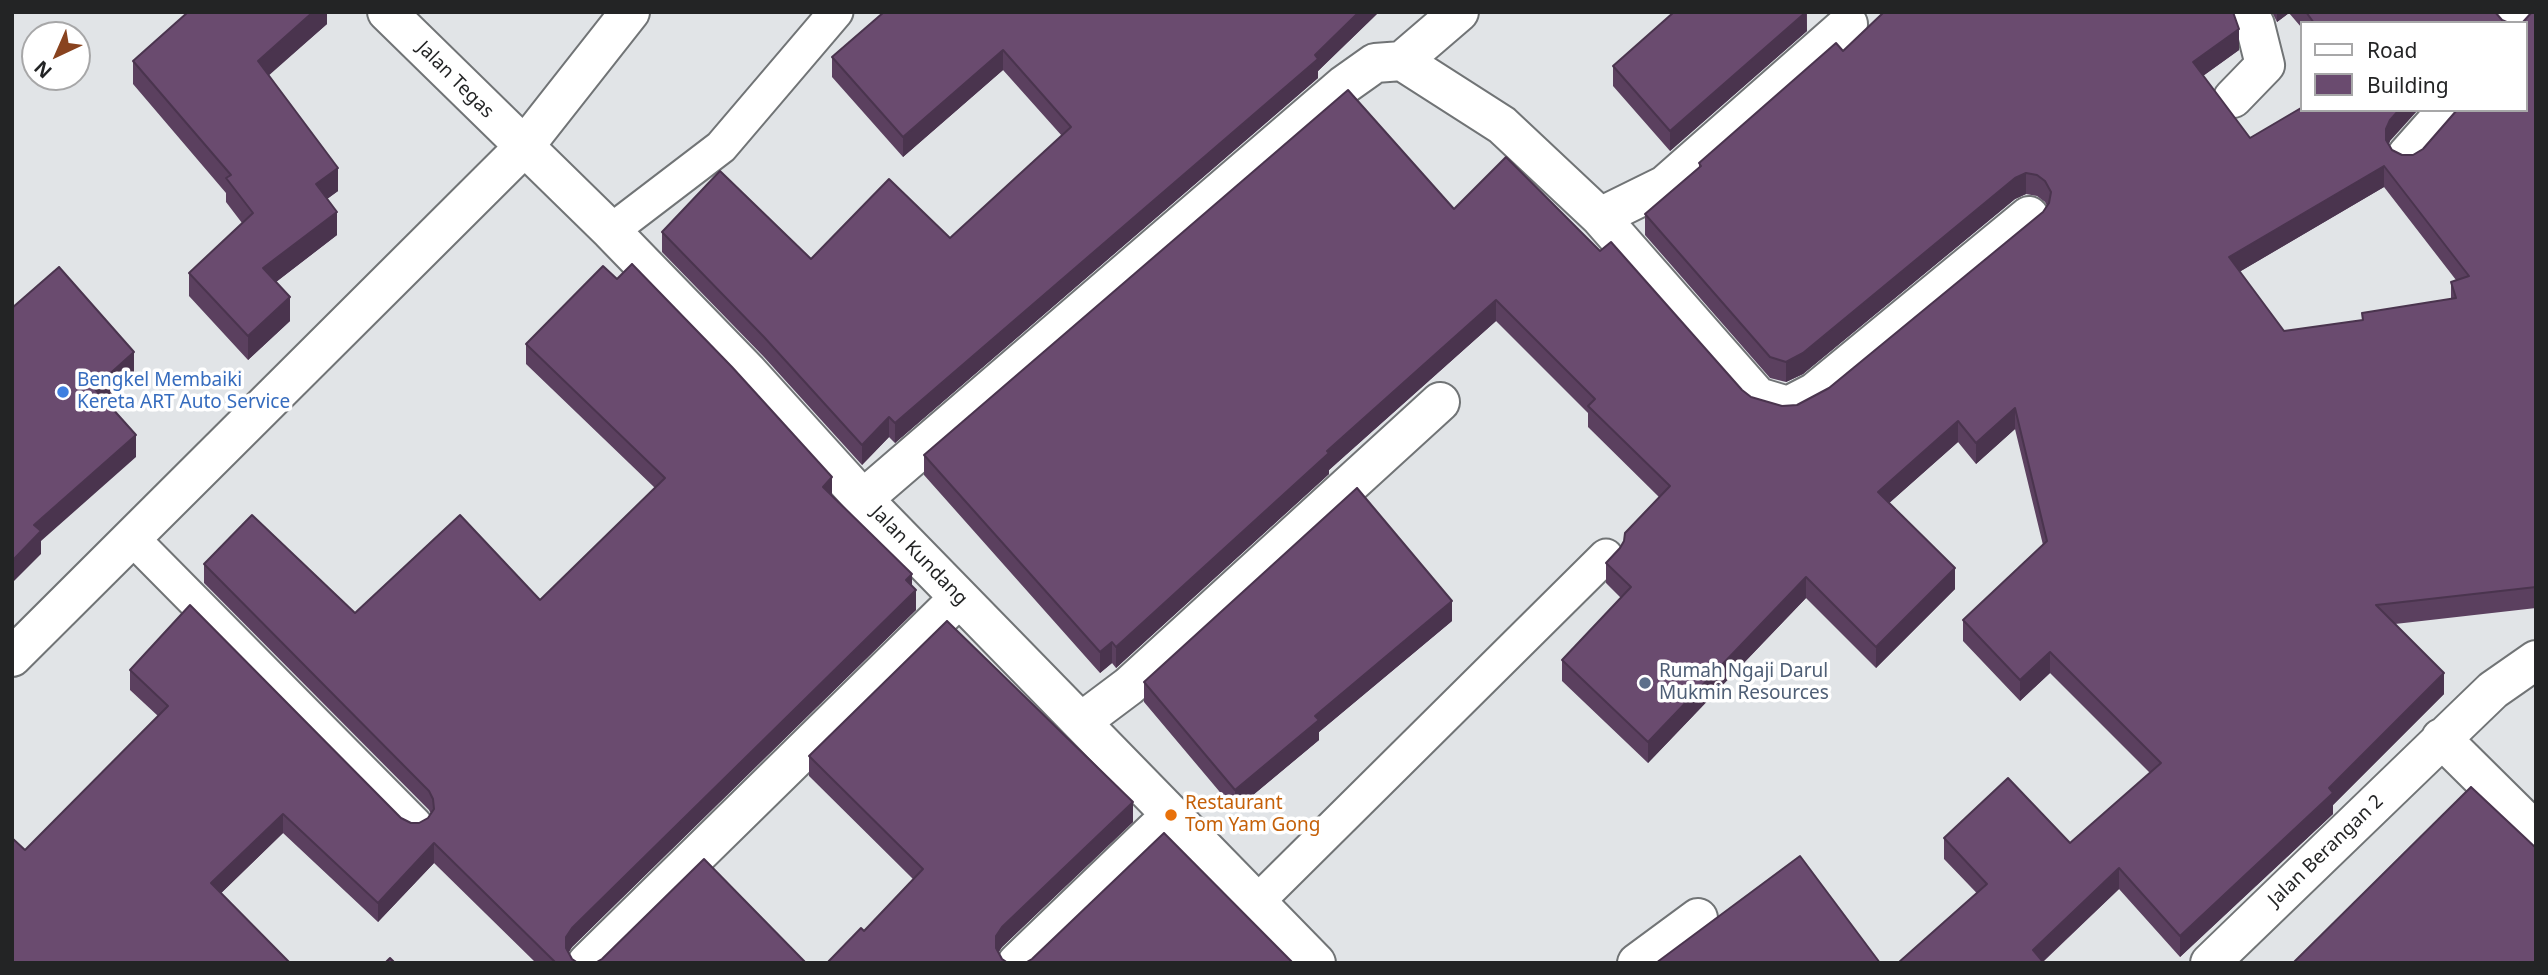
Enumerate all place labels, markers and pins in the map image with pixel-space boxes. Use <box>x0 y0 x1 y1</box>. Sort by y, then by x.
place label: Bengkel Membaiki Kereta ART Auto Service <box>77 370 290 414</box>
marker: Bengkel Membaiki Kereta ART Auto Service <box>55 384 71 400</box>
place label: Rumah Ngaji Darul Mukmin Resources <box>1659 661 1829 705</box>
marker: Rumah Ngaji Darul Mukmin Resources <box>1637 675 1653 691</box>
place label: Restaurant Tom Yam Gong <box>1185 793 1320 837</box>
marker: Restaurant Tom Yam Gong <box>1163 807 1179 823</box>

